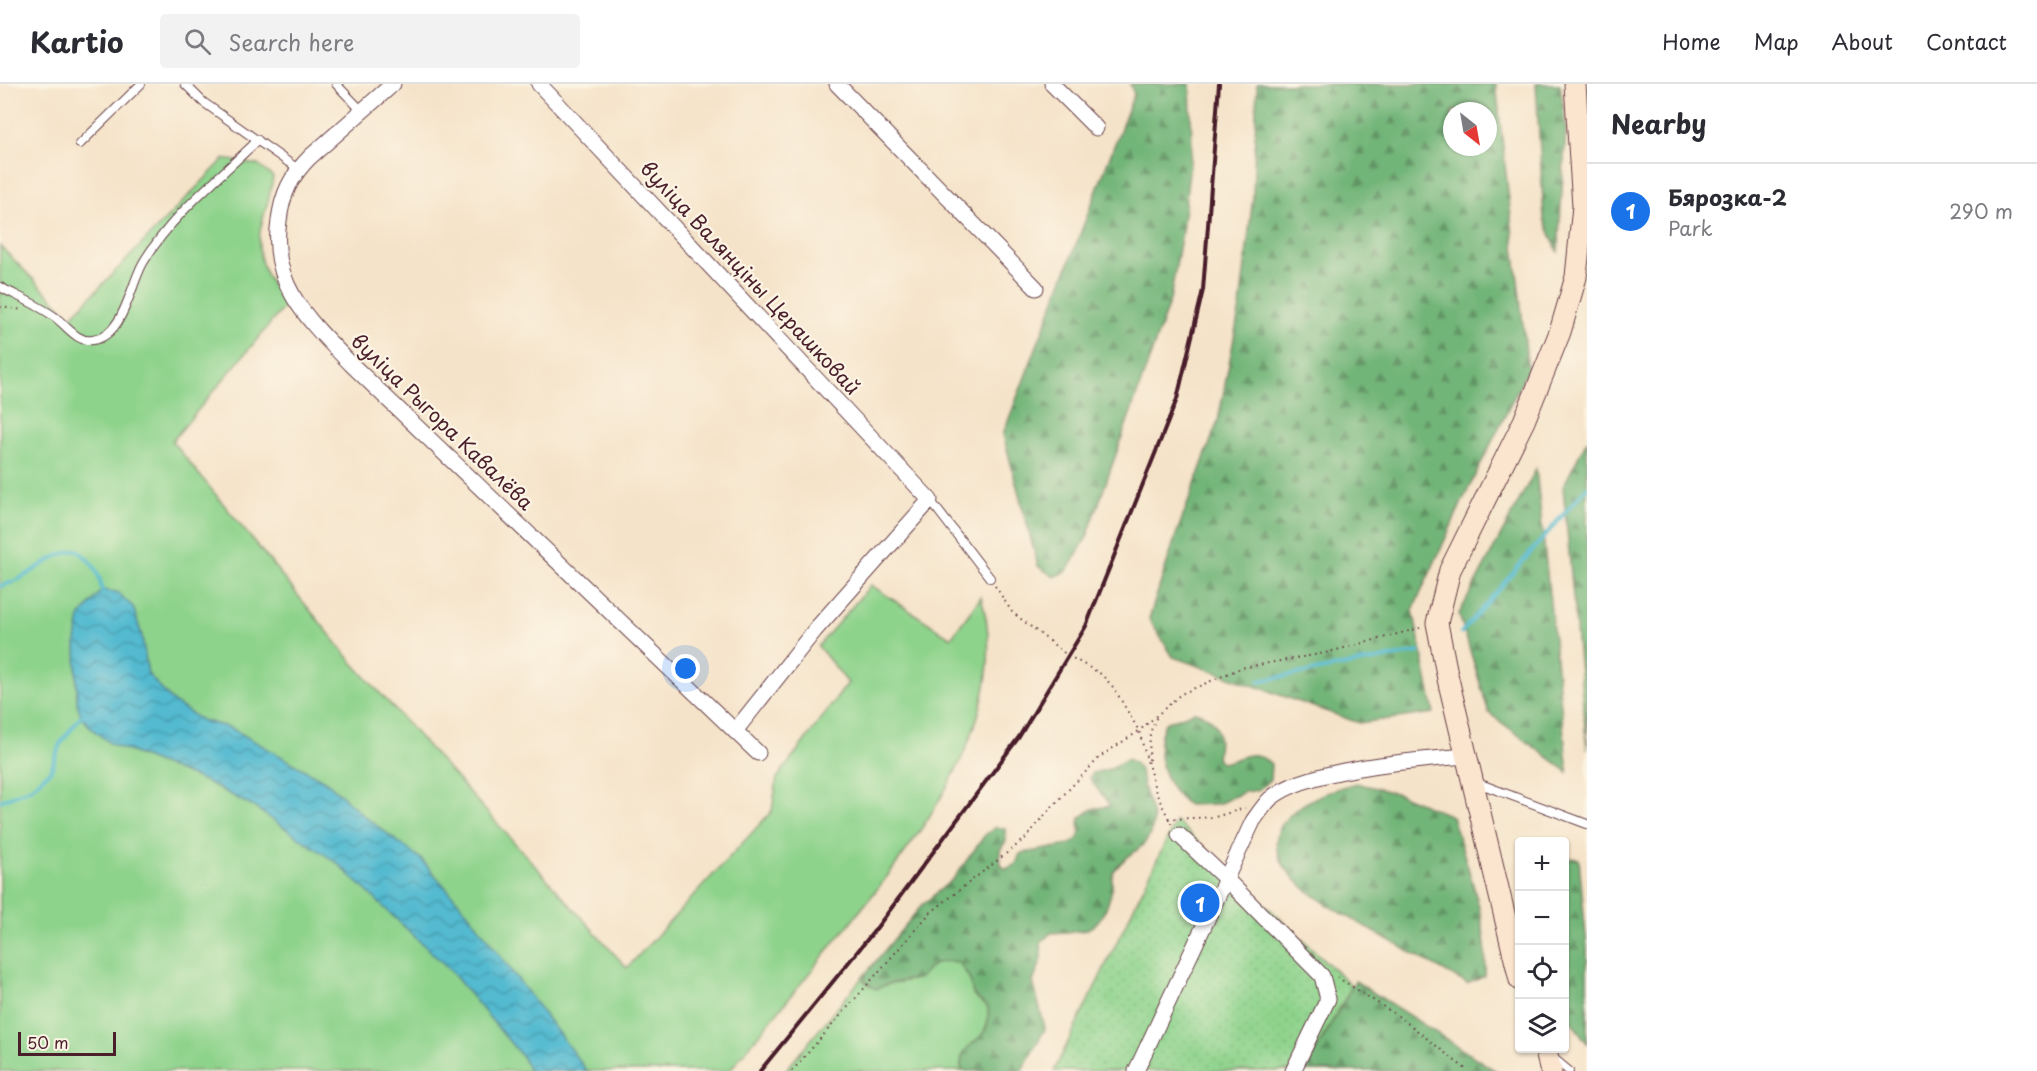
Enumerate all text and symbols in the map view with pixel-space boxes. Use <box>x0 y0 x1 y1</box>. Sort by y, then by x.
search box <box>160 14 580 68</box>
text: Kartio <box>30 20 124 63</box>
icon: search <box>181 25 214 58</box>
text: Search here <box>229 25 354 58</box>
text: Home <box>1662 25 1721 57</box>
text: Map <box>1754 25 1799 57</box>
text: About <box>1832 25 1893 57</box>
text: Contact <box>1926 25 2007 57</box>
north arrow <box>1443 102 1497 156</box>
text: Nearby <box>1611 104 1706 143</box>
street label: вуліца Валянціны Церашковай <box>634 154 868 401</box>
text: Бярозка-2 <box>1668 180 1787 213</box>
text: 1 <box>1626 196 1635 226</box>
text: 290 m <box>1949 196 2013 226</box>
text: Park <box>1668 213 1713 243</box>
street label: вуліца Рыгора Кавалёва <box>345 326 541 517</box>
your location <box>671 654 700 683</box>
map controls <box>1515 837 1569 1053</box>
button: + <box>1515 837 1569 891</box>
pin: 1 <box>1180 880 1220 926</box>
button: − <box>1515 891 1569 945</box>
button: locate <box>1515 945 1569 999</box>
button: layers <box>1515 999 1569 1053</box>
scale bar <box>18 1029 116 1056</box>
text: 50 m <box>27 1030 68 1054</box>

